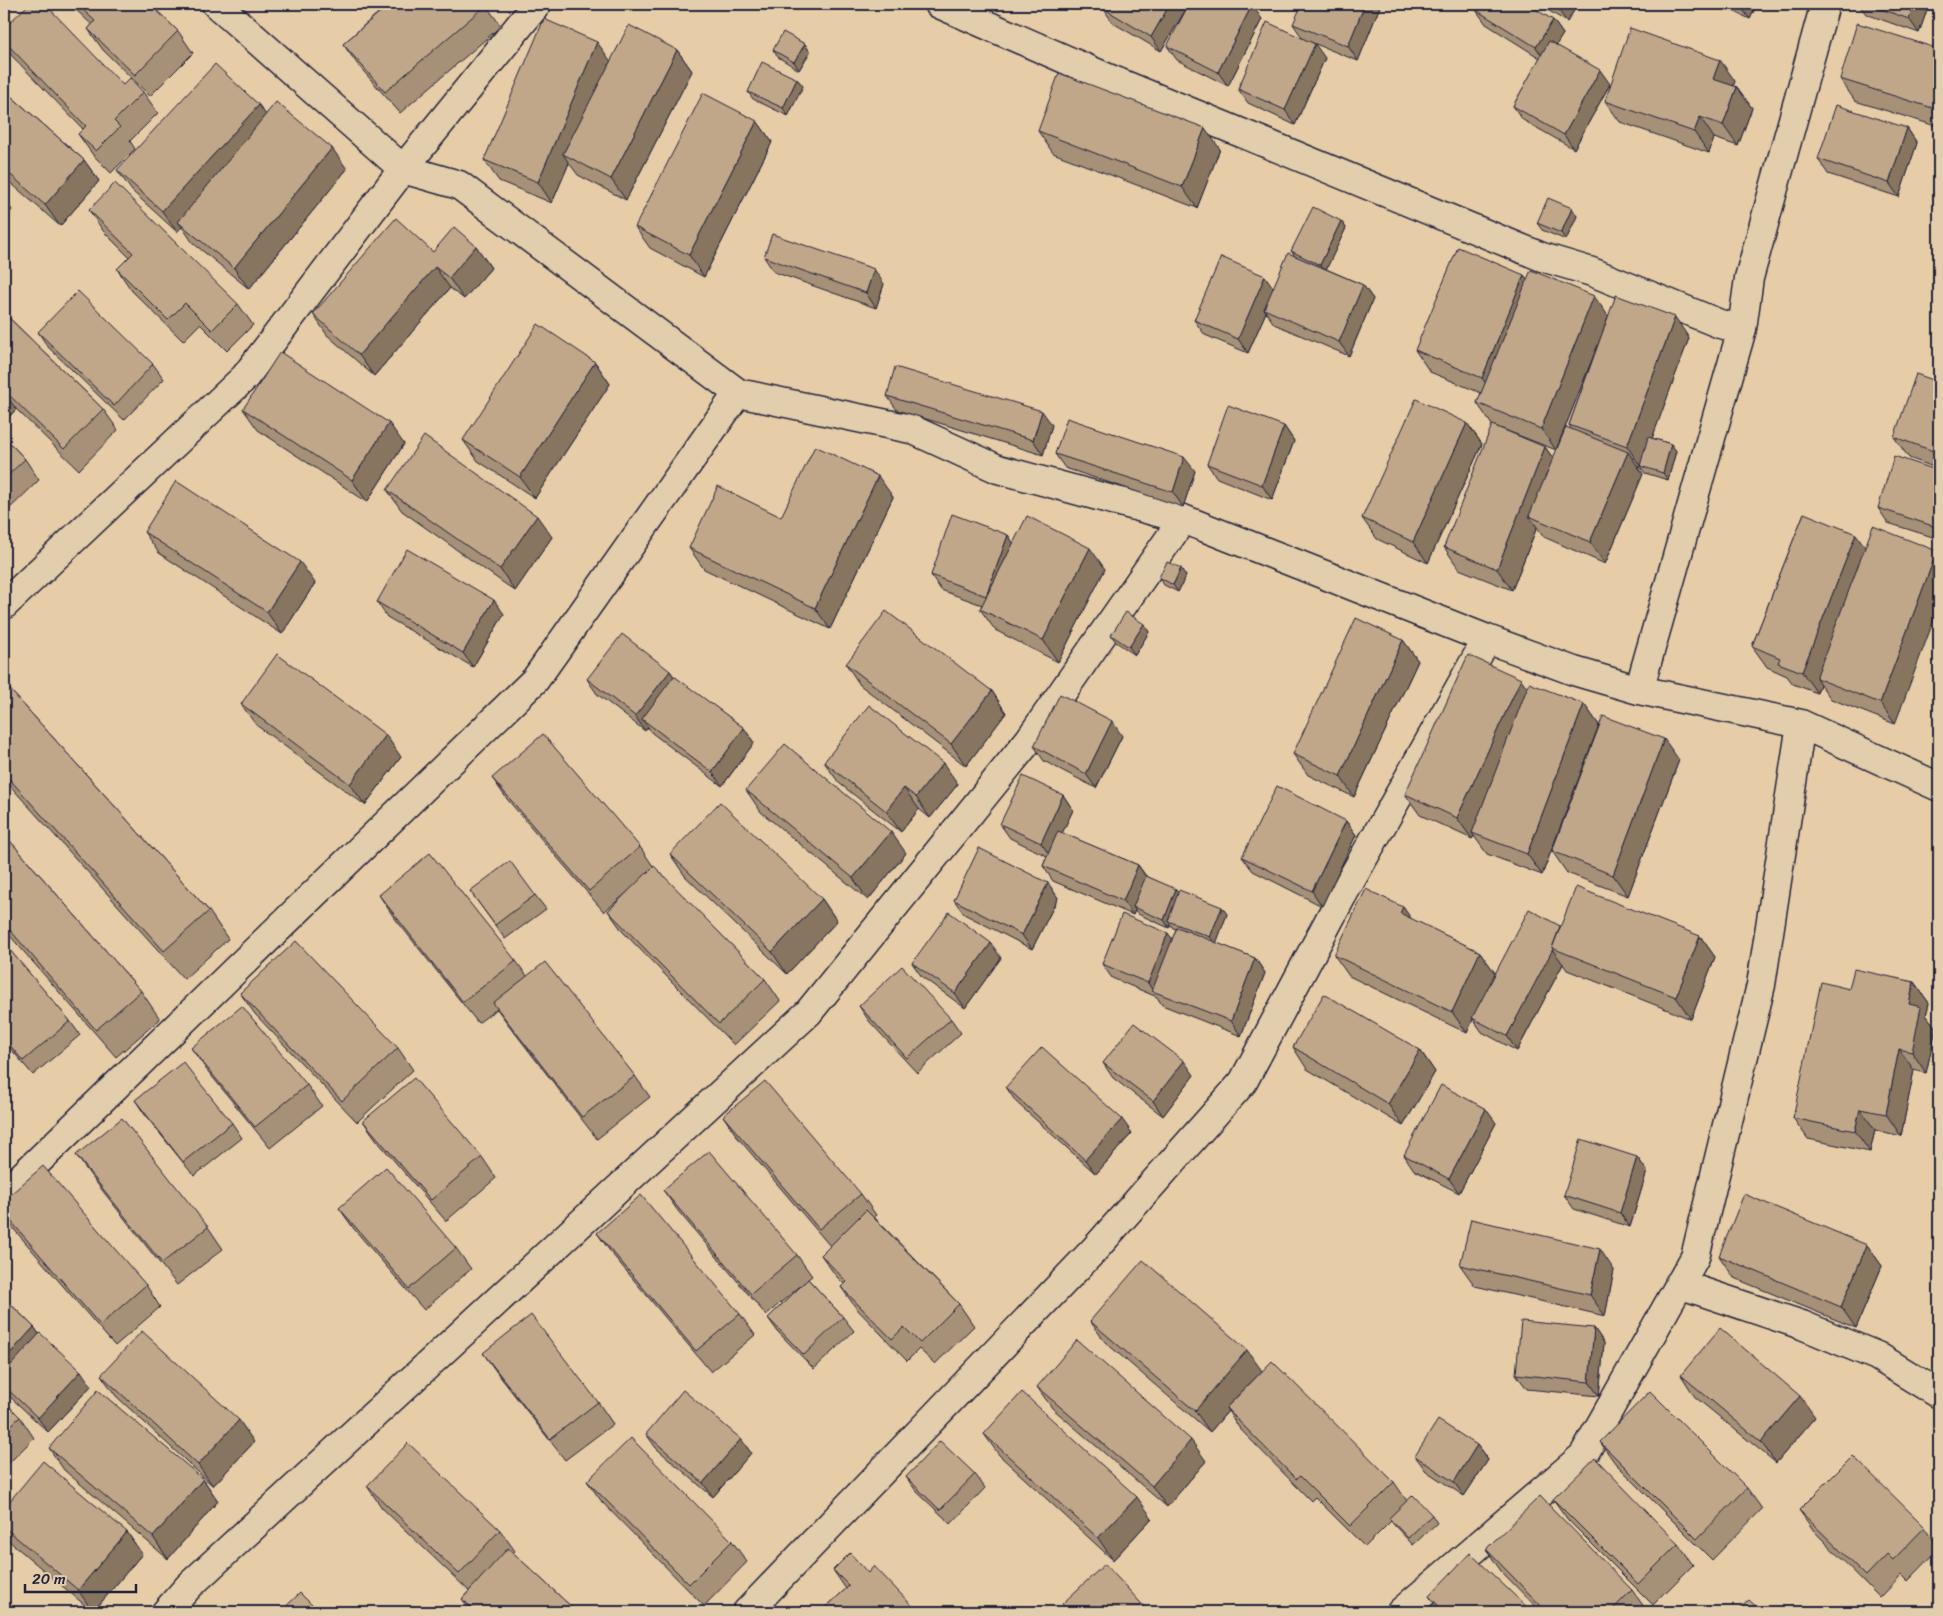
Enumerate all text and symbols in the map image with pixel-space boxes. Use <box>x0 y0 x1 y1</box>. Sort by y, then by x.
scale bar <box>25 1561 136 1593</box>
text: 20 m <box>32 1566 66 1592</box>

